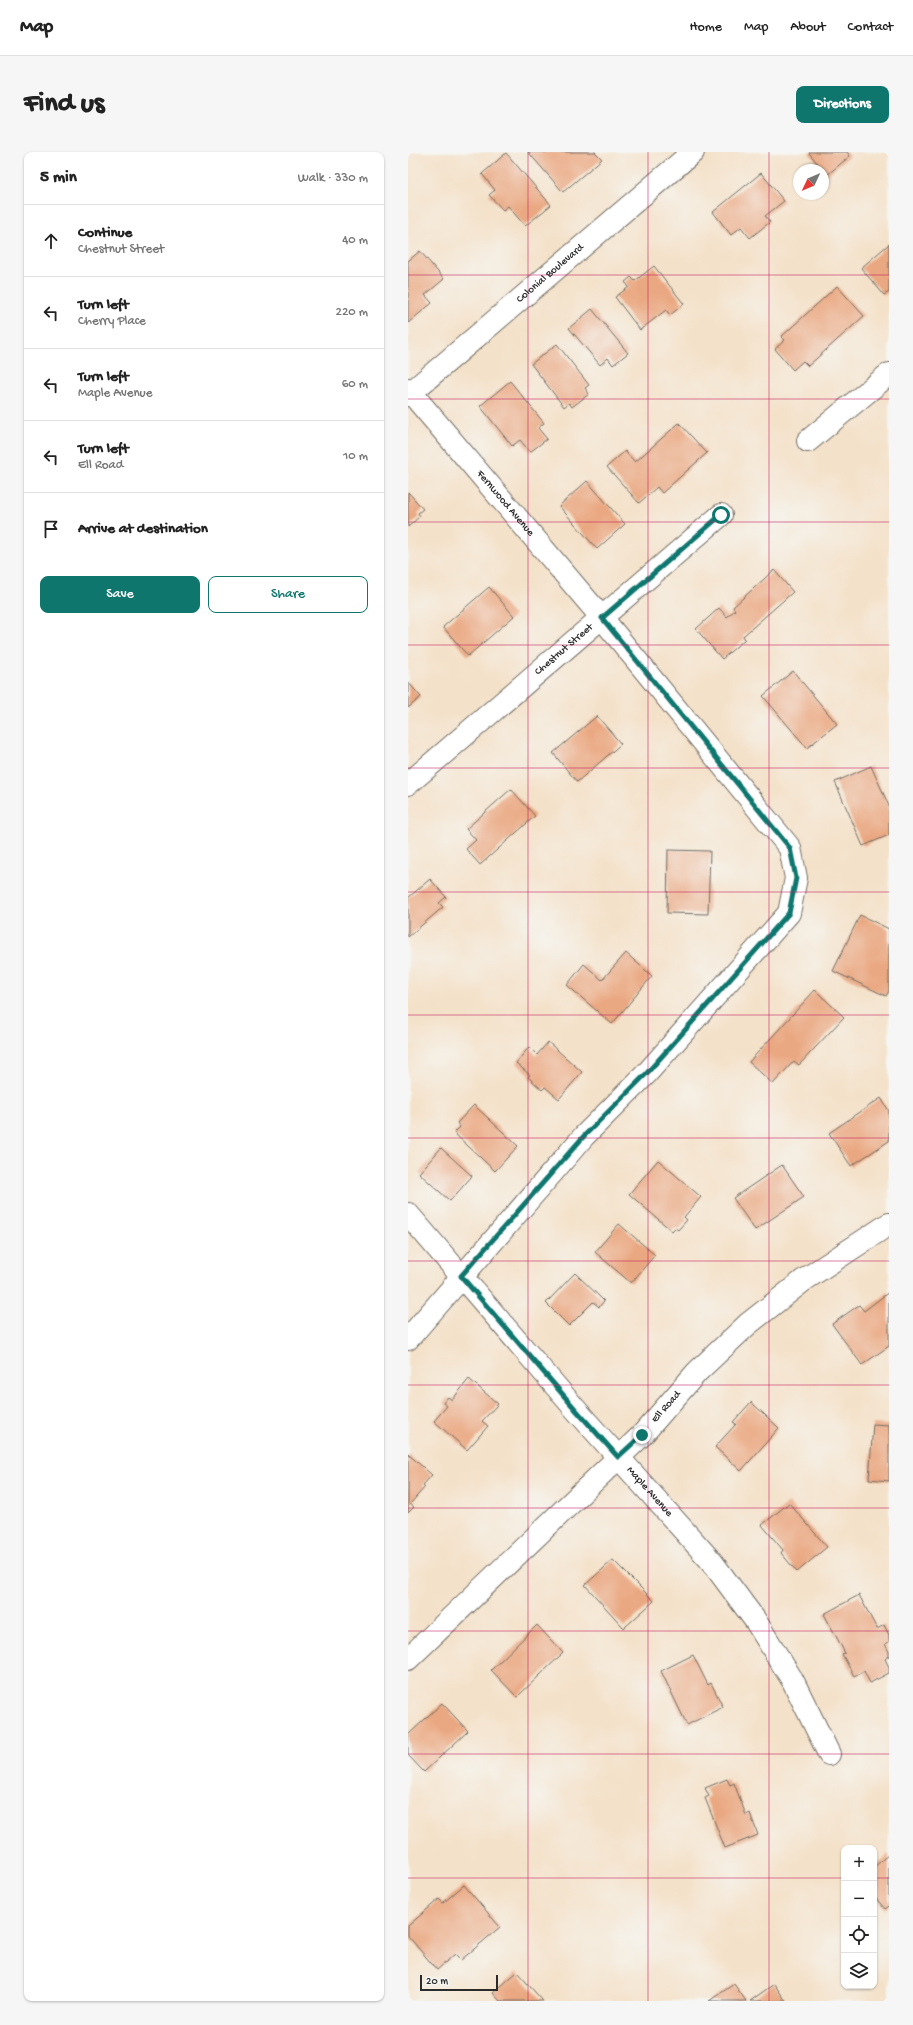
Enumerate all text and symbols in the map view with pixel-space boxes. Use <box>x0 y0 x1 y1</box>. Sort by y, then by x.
text: Map <box>20 16 53 39</box>
text: Home <box>690 19 722 36</box>
text: Map <box>744 19 768 36</box>
text: About <box>790 19 826 36</box>
text: Contact <box>848 19 893 36</box>
button: Directions <box>796 86 889 123</box>
text: Find us <box>24 88 104 121</box>
north arrow <box>793 164 829 200</box>
text: 5 min <box>40 168 77 188</box>
text: Walk · 330 m <box>298 171 368 186</box>
text: Continue <box>78 224 132 242</box>
icon: ahead <box>40 230 62 252</box>
text: 40 m <box>342 233 368 248</box>
street label: Colonial Boulevard <box>514 241 588 306</box>
text: Chestnut Street <box>78 242 164 257</box>
text: Turn left <box>78 296 129 314</box>
icon: left <box>40 302 62 324</box>
text: 220 m <box>336 305 368 320</box>
text: Cherry Place <box>78 314 146 329</box>
text: Turn left <box>78 368 129 386</box>
icon: left <box>40 374 62 396</box>
text: 60 m <box>342 377 368 392</box>
text: Maple Avenue <box>78 386 152 401</box>
text: Turn left <box>78 440 129 458</box>
icon: left <box>40 446 62 468</box>
text: 10 m <box>343 449 368 464</box>
text: Ell Road <box>78 458 123 473</box>
street label: Fernwood Avenue <box>473 467 536 539</box>
route start <box>712 506 730 524</box>
icon: arrive <box>40 518 62 540</box>
text: Arrive at destination <box>78 520 208 538</box>
button: Save <box>40 576 200 613</box>
button: Share <box>208 576 368 613</box>
street label: Chestnut Street <box>533 620 597 678</box>
street label: Ell Road <box>649 1388 685 1425</box>
route end <box>633 1426 651 1444</box>
street label: Maple Avenue <box>624 1464 675 1520</box>
map controls <box>841 1845 877 1989</box>
button: + <box>841 1845 877 1881</box>
button: − <box>841 1881 877 1917</box>
button: locate <box>841 1917 877 1953</box>
button: layers <box>841 1953 877 1989</box>
scale bar <box>420 1973 498 1992</box>
text: 20 m <box>426 1976 448 1988</box>

